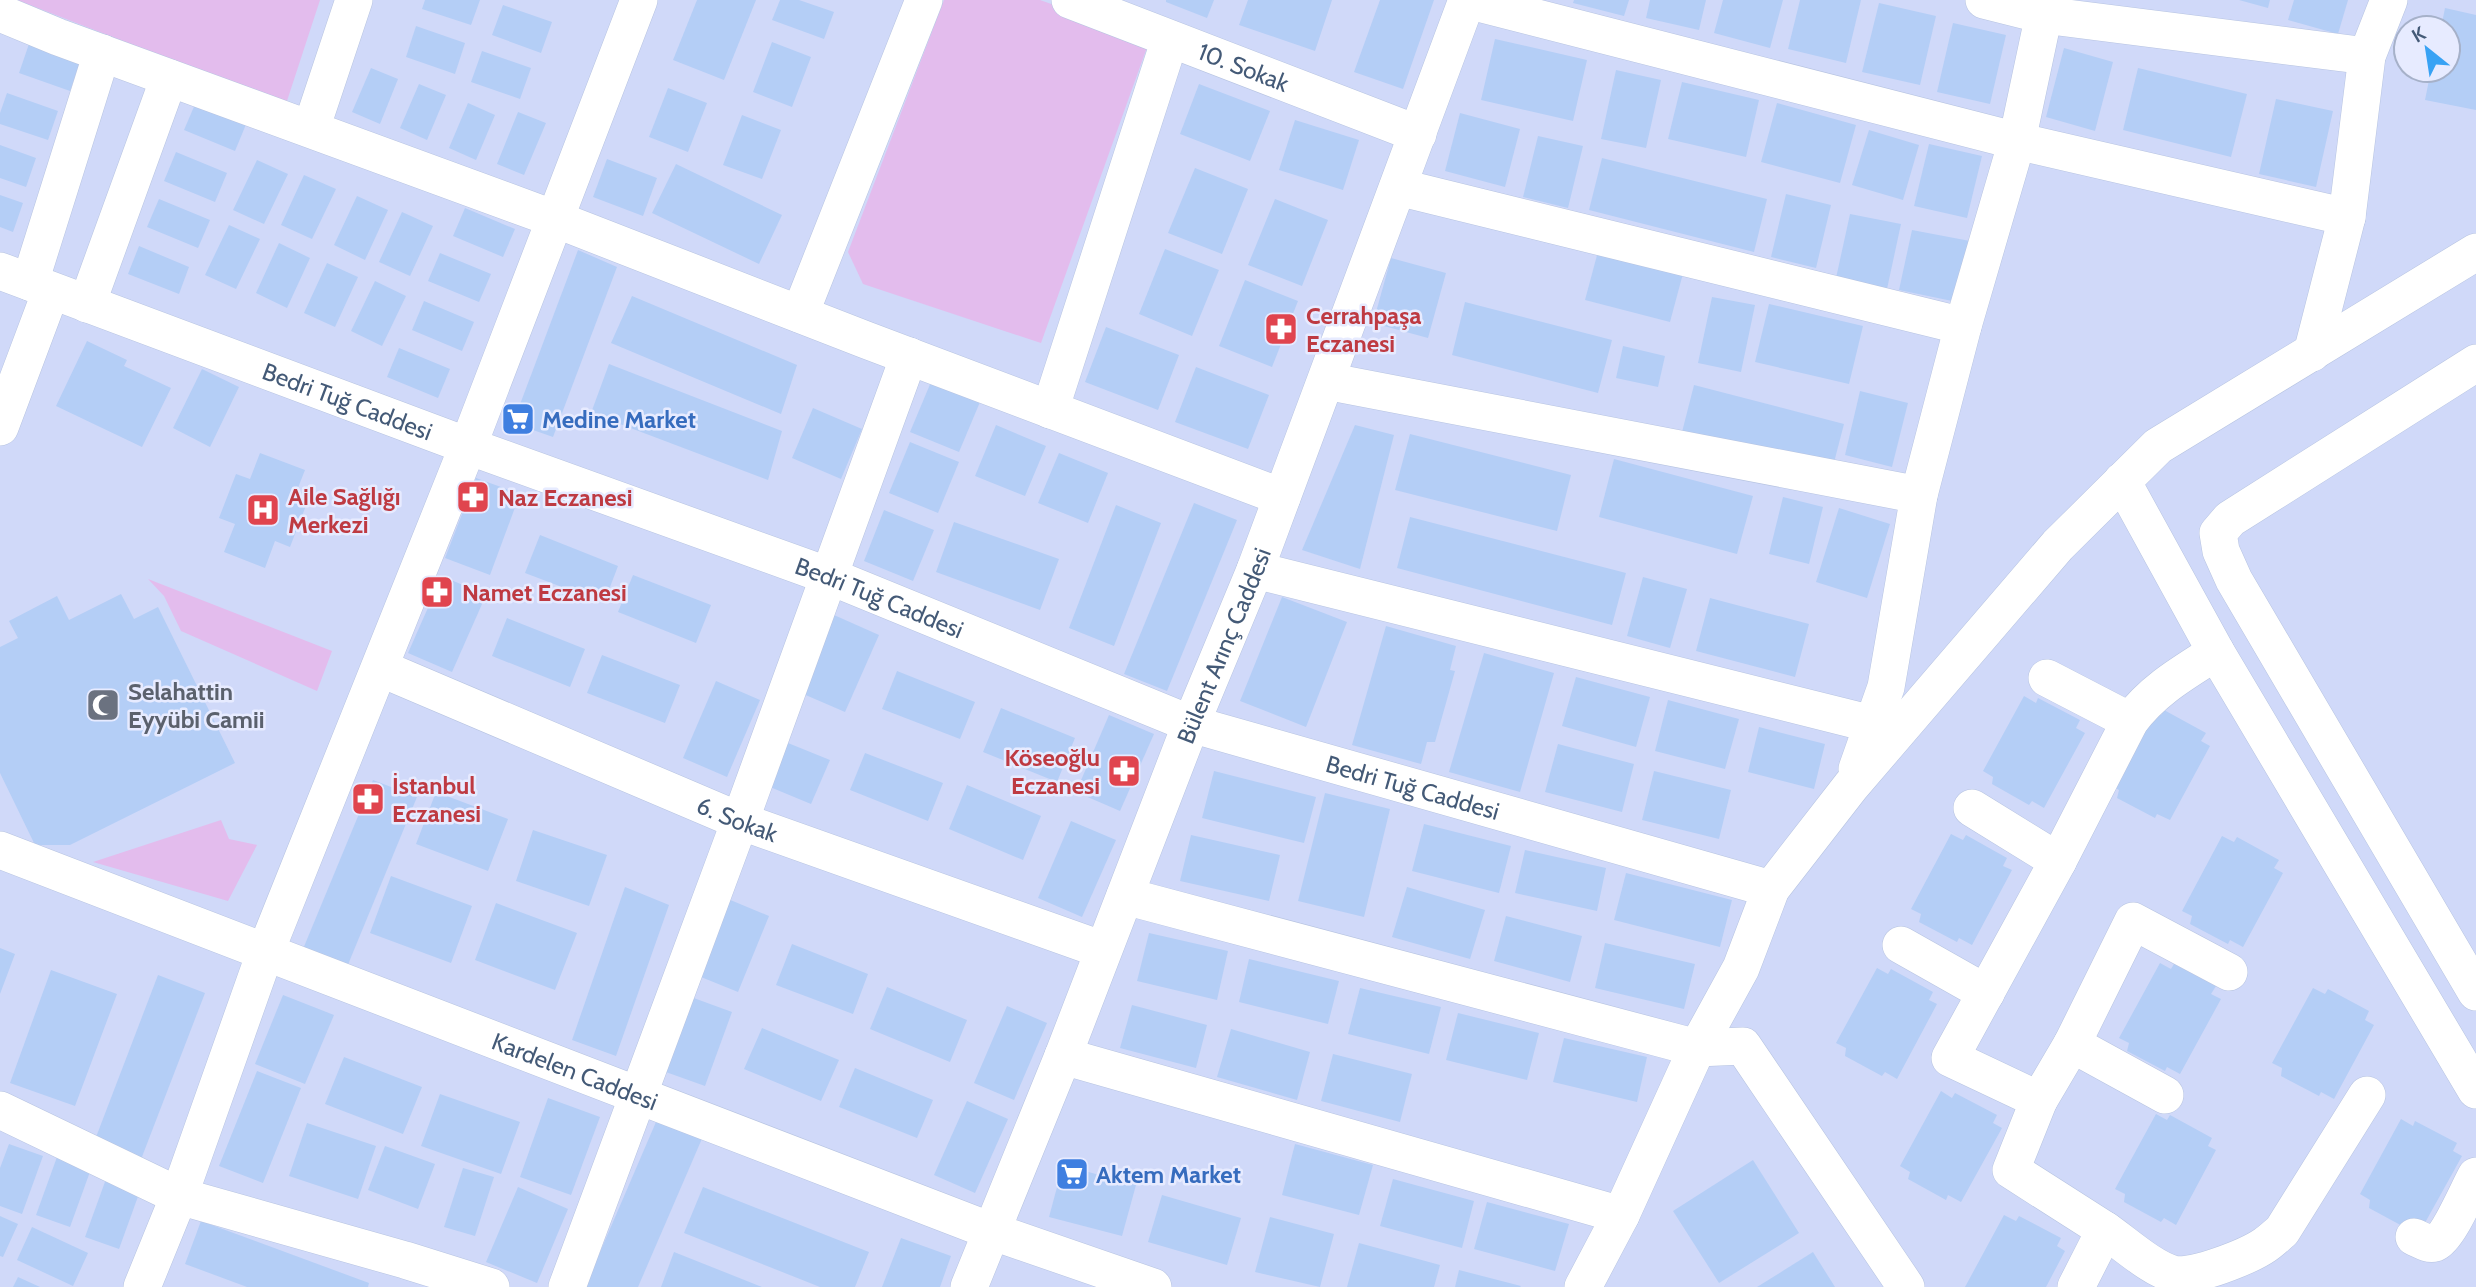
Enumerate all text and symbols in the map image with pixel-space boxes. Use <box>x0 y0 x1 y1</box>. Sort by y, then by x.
north arrow <box>2392 14 2462 84</box>
text: K <box>2408 22 2430 48</box>
street label: 10. Sokak <box>1194 36 1293 97</box>
place label: Cerrahpaşa Eczanesi <box>1306 301 1421 358</box>
pharmacy icon: Cerrahpaşa Eczanesi <box>1262 310 1300 348</box>
street label: Bedri Tuğ Caddesi <box>259 356 436 446</box>
supermarket icon: Medine Market <box>499 400 537 438</box>
place label: Medine Market <box>542 405 696 434</box>
pharmacy icon: Naz Eczanesi <box>454 478 492 516</box>
place label: Aile Sağlığı Merkezi <box>288 482 400 539</box>
place label: Naz Eczanesi <box>498 483 633 512</box>
hospital icon: Aile Sağlığı Merkezi <box>244 491 282 529</box>
street label: Bülent Arınç Caddesi <box>1170 544 1276 748</box>
street label: Bedri Tuğ Caddesi <box>791 551 968 644</box>
pharmacy icon: Namet Eczanesi <box>418 573 456 611</box>
place label: Namet Eczanesi <box>462 578 627 607</box>
place label: Selahattin Eyyübi Camii <box>128 677 264 734</box>
mosque icon: Selahattin Eyyübi Camii <box>84 686 122 724</box>
place label: Köseoğlu Eczanesi <box>1004 743 1100 800</box>
street label: Bedri Tuğ Caddesi <box>1323 749 1503 826</box>
pharmacy icon: Köseoğlu Eczanesi <box>1105 752 1143 790</box>
place label: İstanbul Eczanesi <box>392 771 481 828</box>
pharmacy icon: İstanbul Eczanesi <box>349 780 387 818</box>
street label: 6. Sokak <box>693 790 782 848</box>
street label: Kardelen Caddesi <box>488 1026 662 1116</box>
supermarket icon: Aktem Market <box>1053 1155 1091 1193</box>
place label: Aktem Market <box>1096 1160 1241 1189</box>

